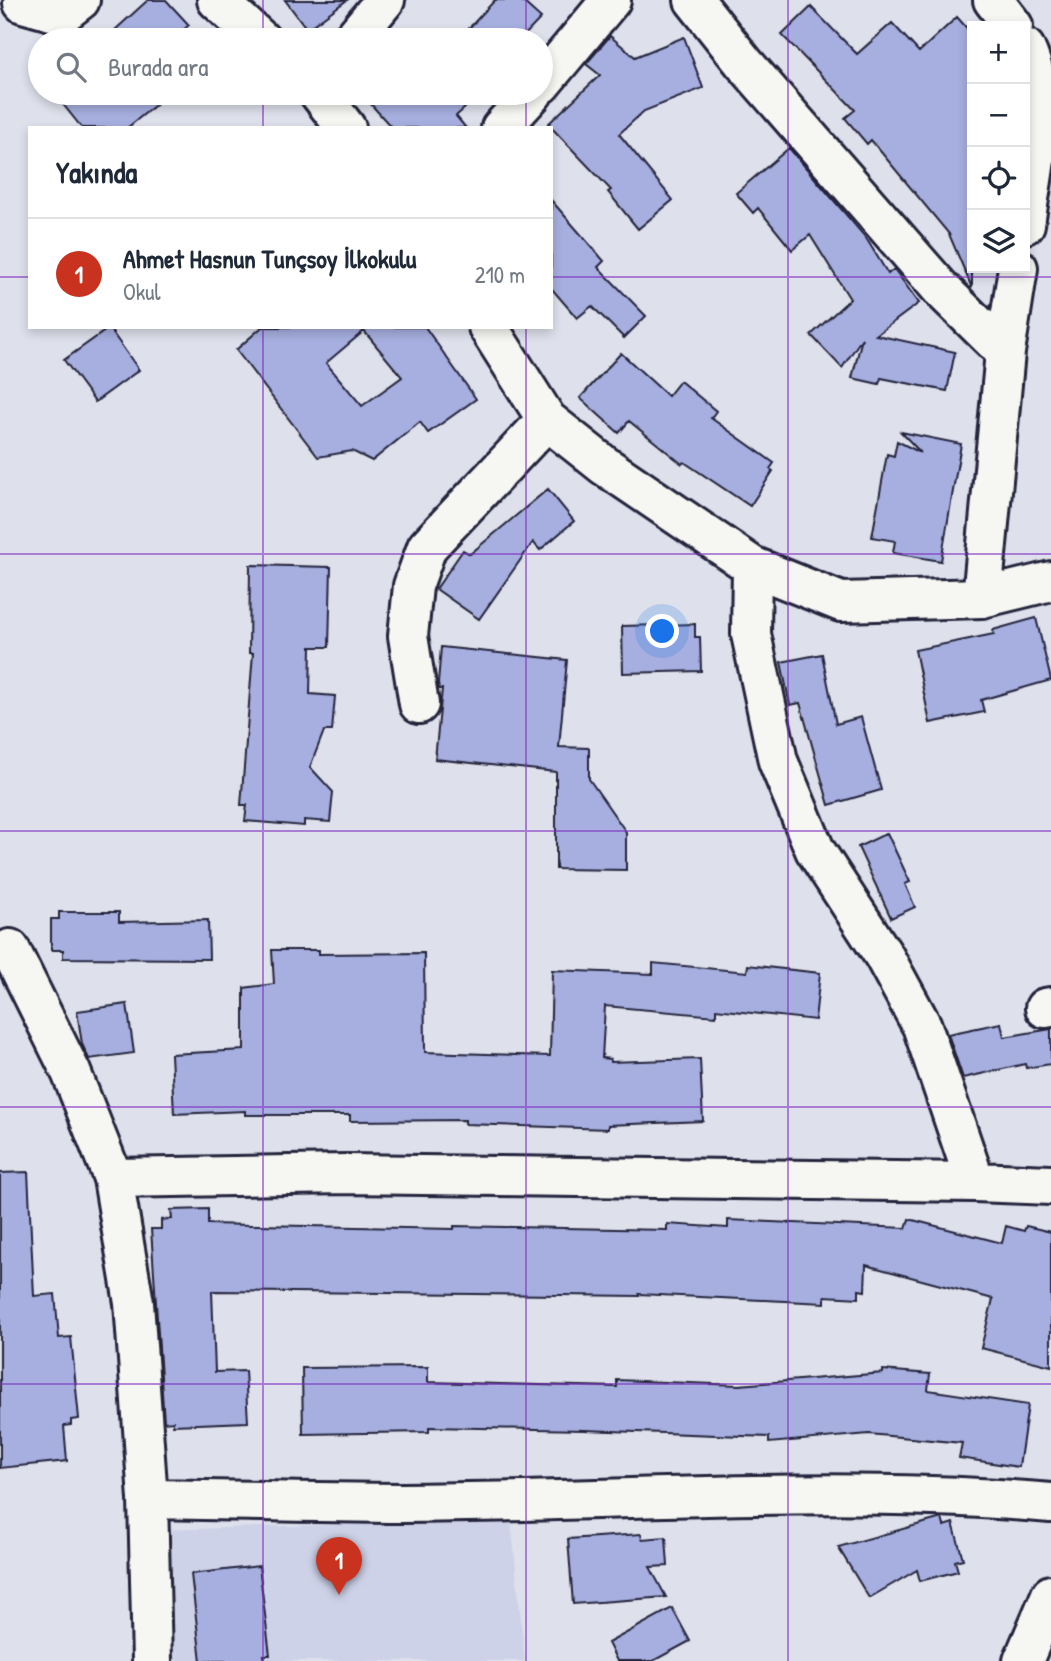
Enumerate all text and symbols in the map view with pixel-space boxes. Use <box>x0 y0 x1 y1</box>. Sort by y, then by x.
map controls <box>967 21 1030 273</box>
button: + <box>967 21 1030 84</box>
search box <box>28 28 553 105</box>
icon: search <box>52 48 90 86</box>
text: Burada ara <box>108 49 209 84</box>
button: − <box>967 84 1030 147</box>
button: locate <box>967 147 1030 210</box>
text: Yakında <box>56 152 137 192</box>
button: layers <box>967 210 1030 273</box>
text: Ahmet Hasnun Tunçsoy İlkokulu <box>123 241 417 276</box>
text: 1 <box>75 259 83 290</box>
text: 210 m <box>475 259 525 290</box>
text: Okul <box>123 276 161 307</box>
your location <box>645 614 679 648</box>
pin: 1 <box>316 1537 362 1595</box>

